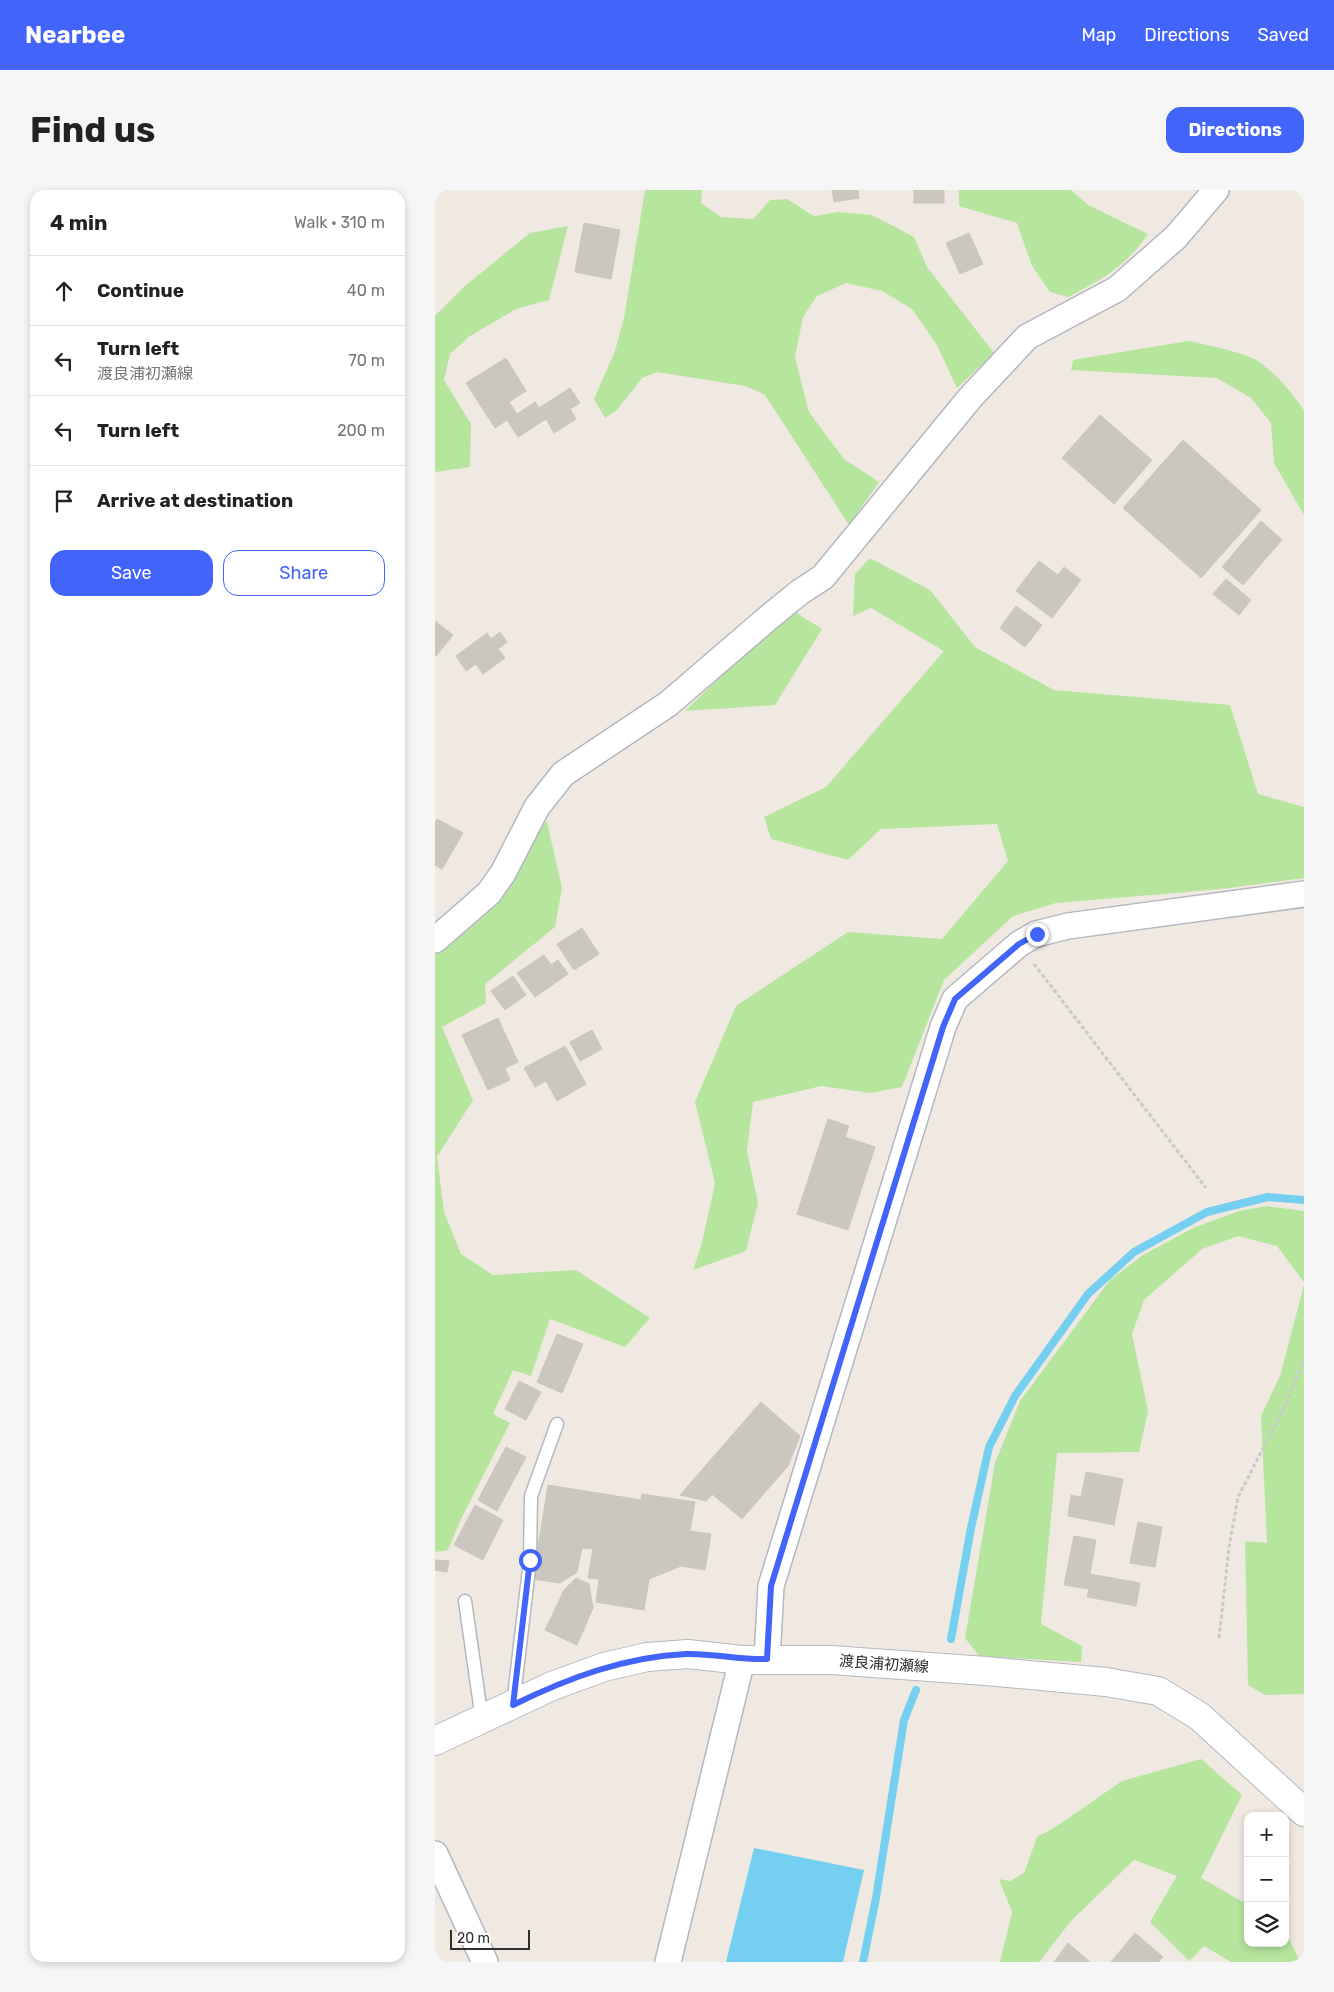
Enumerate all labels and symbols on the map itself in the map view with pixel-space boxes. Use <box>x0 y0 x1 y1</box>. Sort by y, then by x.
route end <box>1026 923 1049 946</box>
route start <box>519 1549 542 1572</box>
street label: 渡良浦初瀬線 <box>838 1652 930 1676</box>
scale bar <box>450 1927 530 1950</box>

